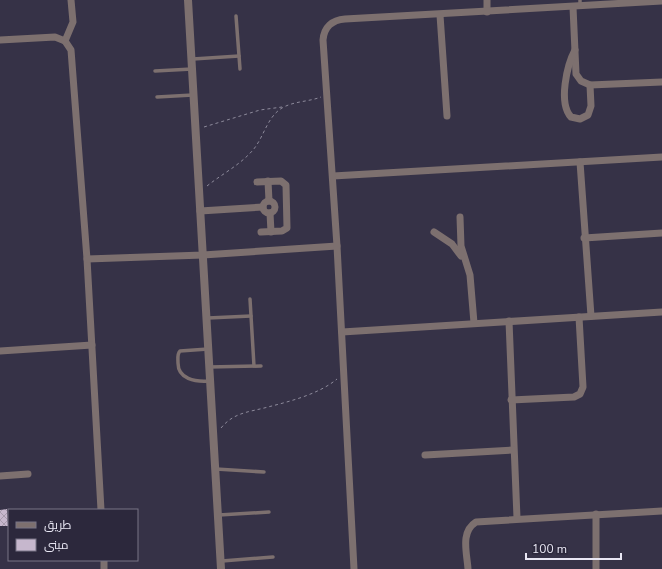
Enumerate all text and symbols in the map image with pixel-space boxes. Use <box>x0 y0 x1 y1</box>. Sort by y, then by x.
legend <box>8 509 138 561</box>
text: طريق <box>44 517 72 533</box>
scale bar <box>526 535 621 561</box>
text: مبنى <box>44 537 69 553</box>
text: 100 m <box>532 541 567 557</box>

